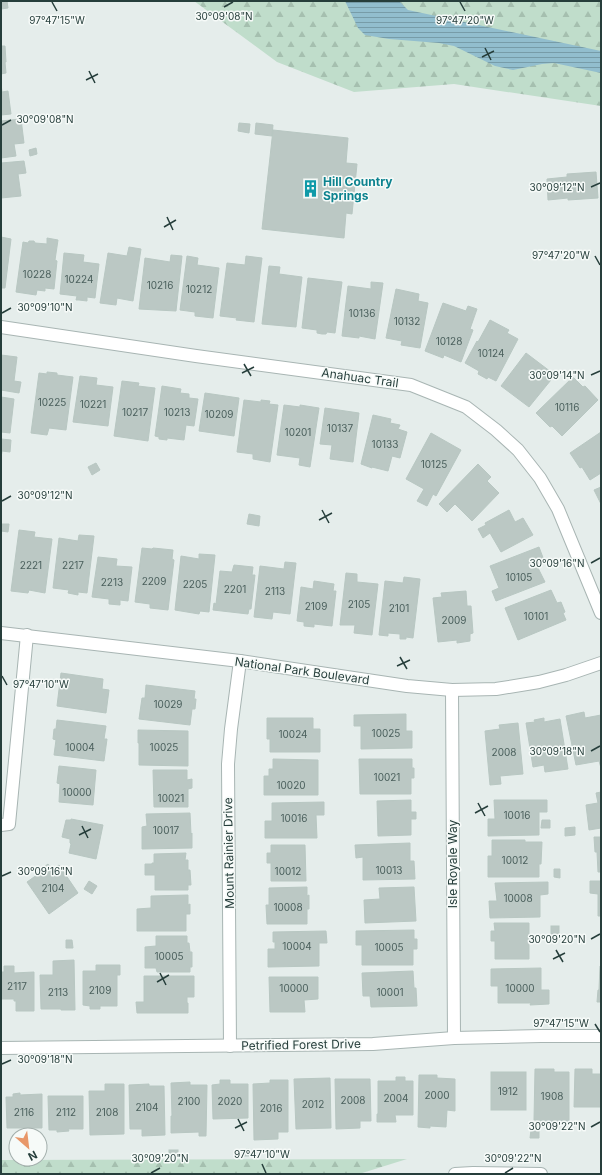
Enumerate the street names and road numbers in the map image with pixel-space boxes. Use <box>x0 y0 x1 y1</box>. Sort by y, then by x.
street label: Anahuac Trail <box>321 365 399 390</box>
street label: National Park Boulevard <box>234 654 370 687</box>
street label: Mount Rainier Drive <box>220 797 237 909</box>
street label: Isle Royale Way <box>445 819 460 908</box>
street label: Petrified Forest Drive <box>241 1036 361 1053</box>

